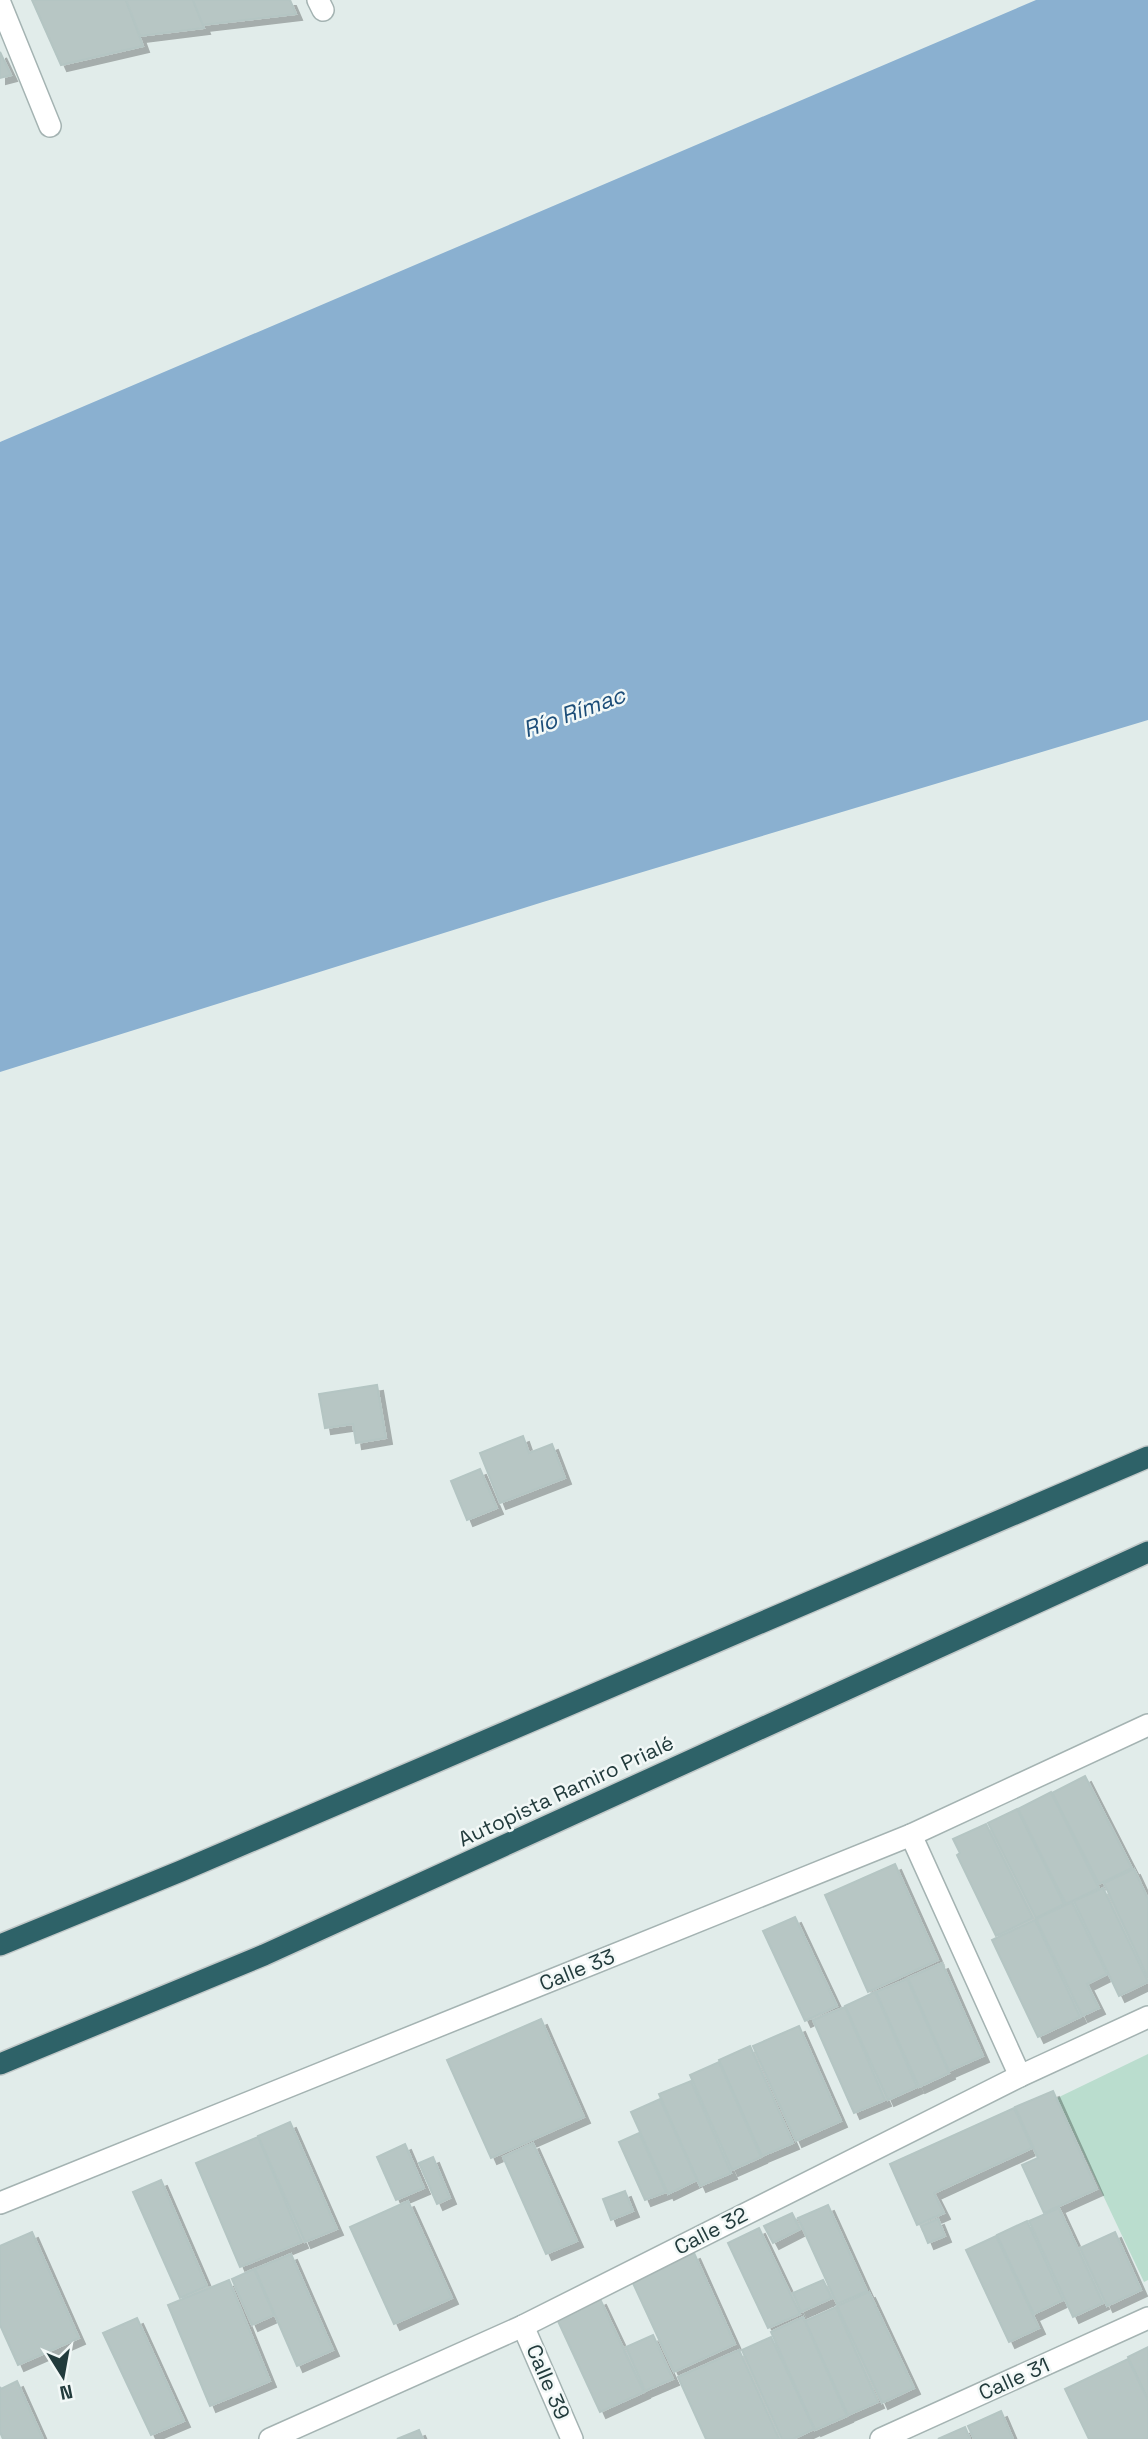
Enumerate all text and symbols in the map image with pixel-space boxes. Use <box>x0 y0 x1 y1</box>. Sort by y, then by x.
water label: Río Rímac <box>519 679 631 744</box>
street label: Autopista Ramiro Prialé <box>454 1729 678 1852</box>
street label: Calle 33 <box>535 1942 619 1997</box>
street label: Calle 32 <box>669 2201 752 2261</box>
street label: Calle 39 <box>521 2340 576 2424</box>
north arrow <box>28 2341 98 2411</box>
street label: Calle 31 <box>974 2351 1053 2406</box>
text: N <box>58 2379 75 2406</box>

